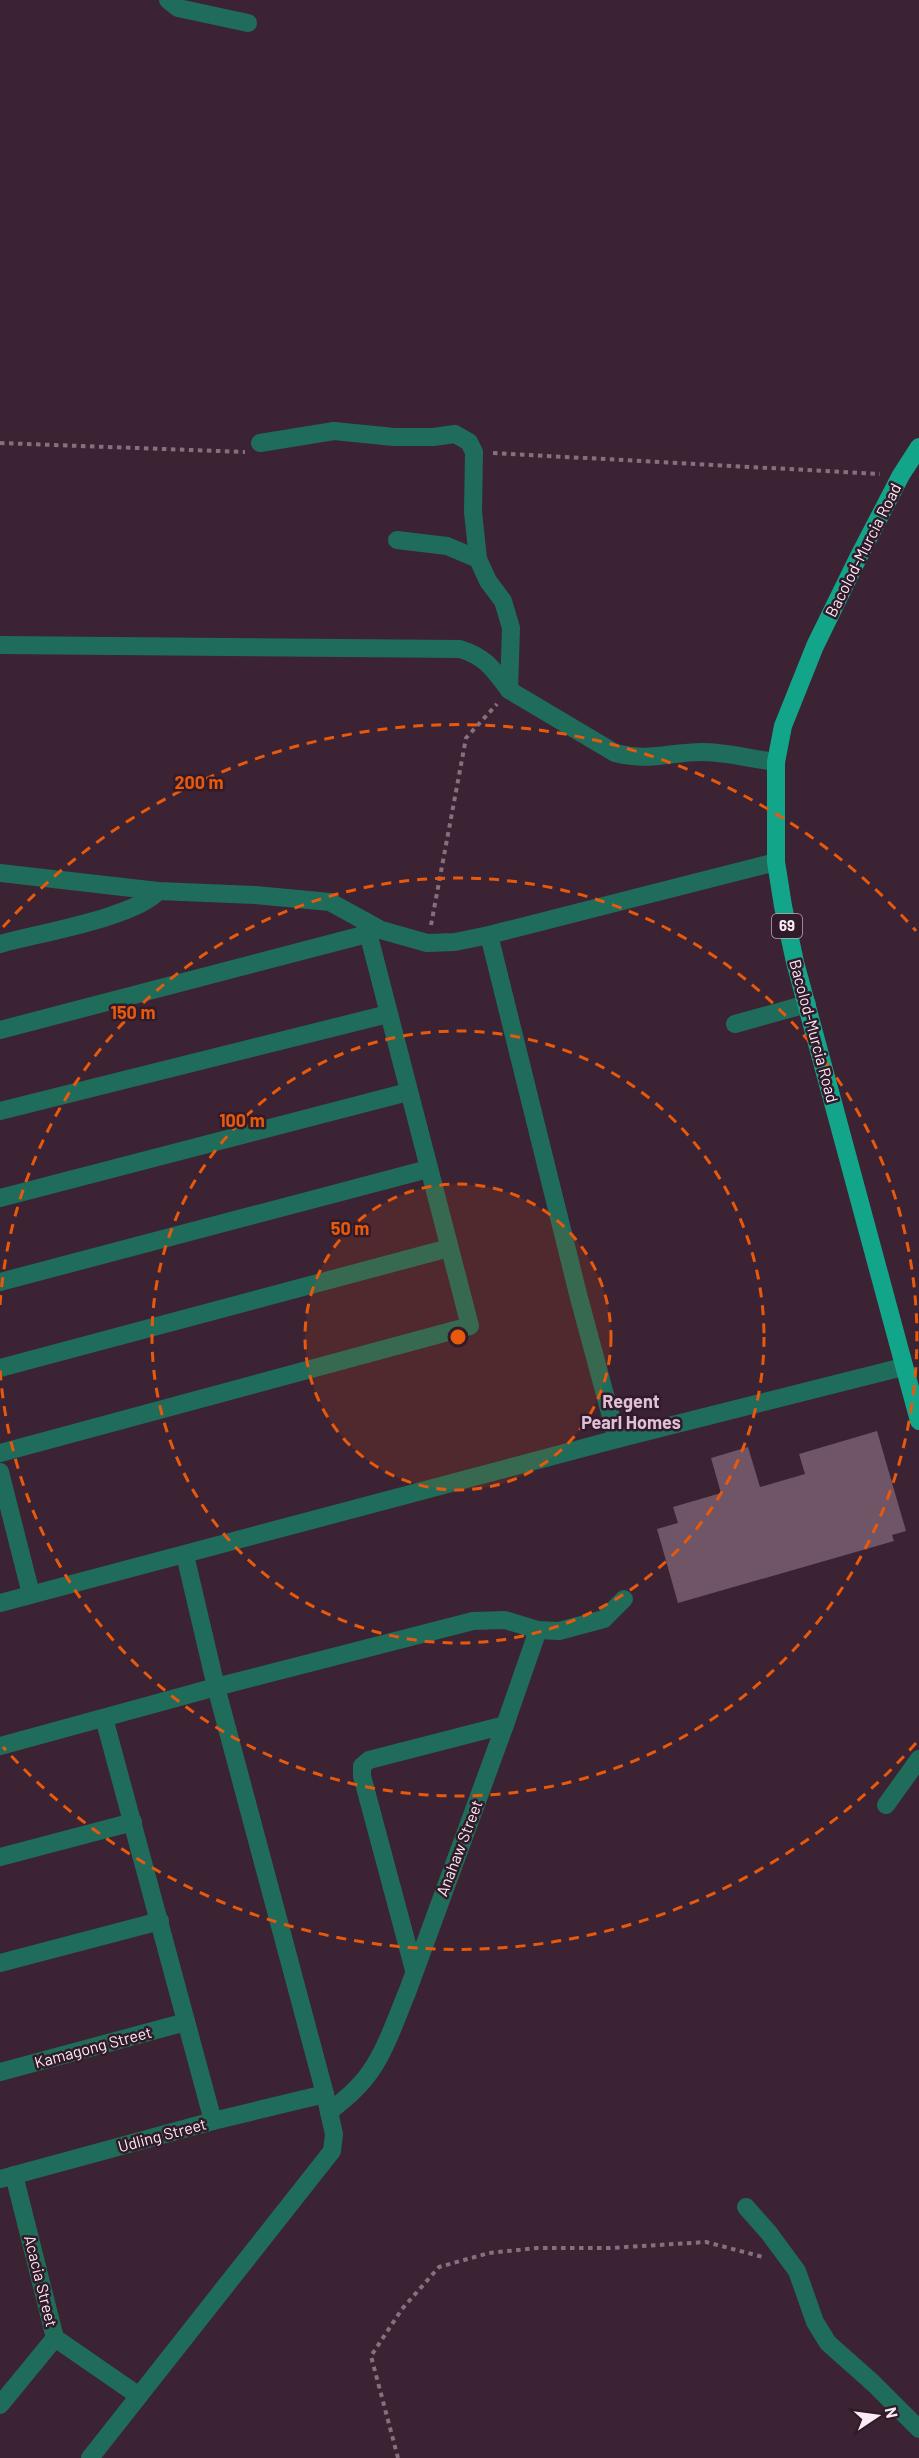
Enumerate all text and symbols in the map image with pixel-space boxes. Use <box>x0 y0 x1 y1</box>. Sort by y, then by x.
street label: Bacolod-Murcia Road <box>821 480 904 620</box>
text: 200 m <box>174 771 224 793</box>
road number: 69 <box>772 914 802 938</box>
street label: Bacolod-Murcia Road <box>786 957 843 1105</box>
text: 150 m <box>111 1001 155 1023</box>
text: 100 m <box>219 1109 265 1131</box>
text: 50 m <box>331 1217 369 1239</box>
centre of rings <box>448 1327 468 1347</box>
district label: Regent Pearl Homes <box>581 1390 681 1433</box>
street label: Anahaw Street <box>431 1797 486 1899</box>
street label: Kamagong Street <box>32 2022 154 2071</box>
street label: Udling Street <box>115 2114 208 2155</box>
street label: Acacia Street <box>21 2233 62 2329</box>
north arrow <box>847 2386 907 2446</box>
text: N <box>882 2405 903 2420</box>

